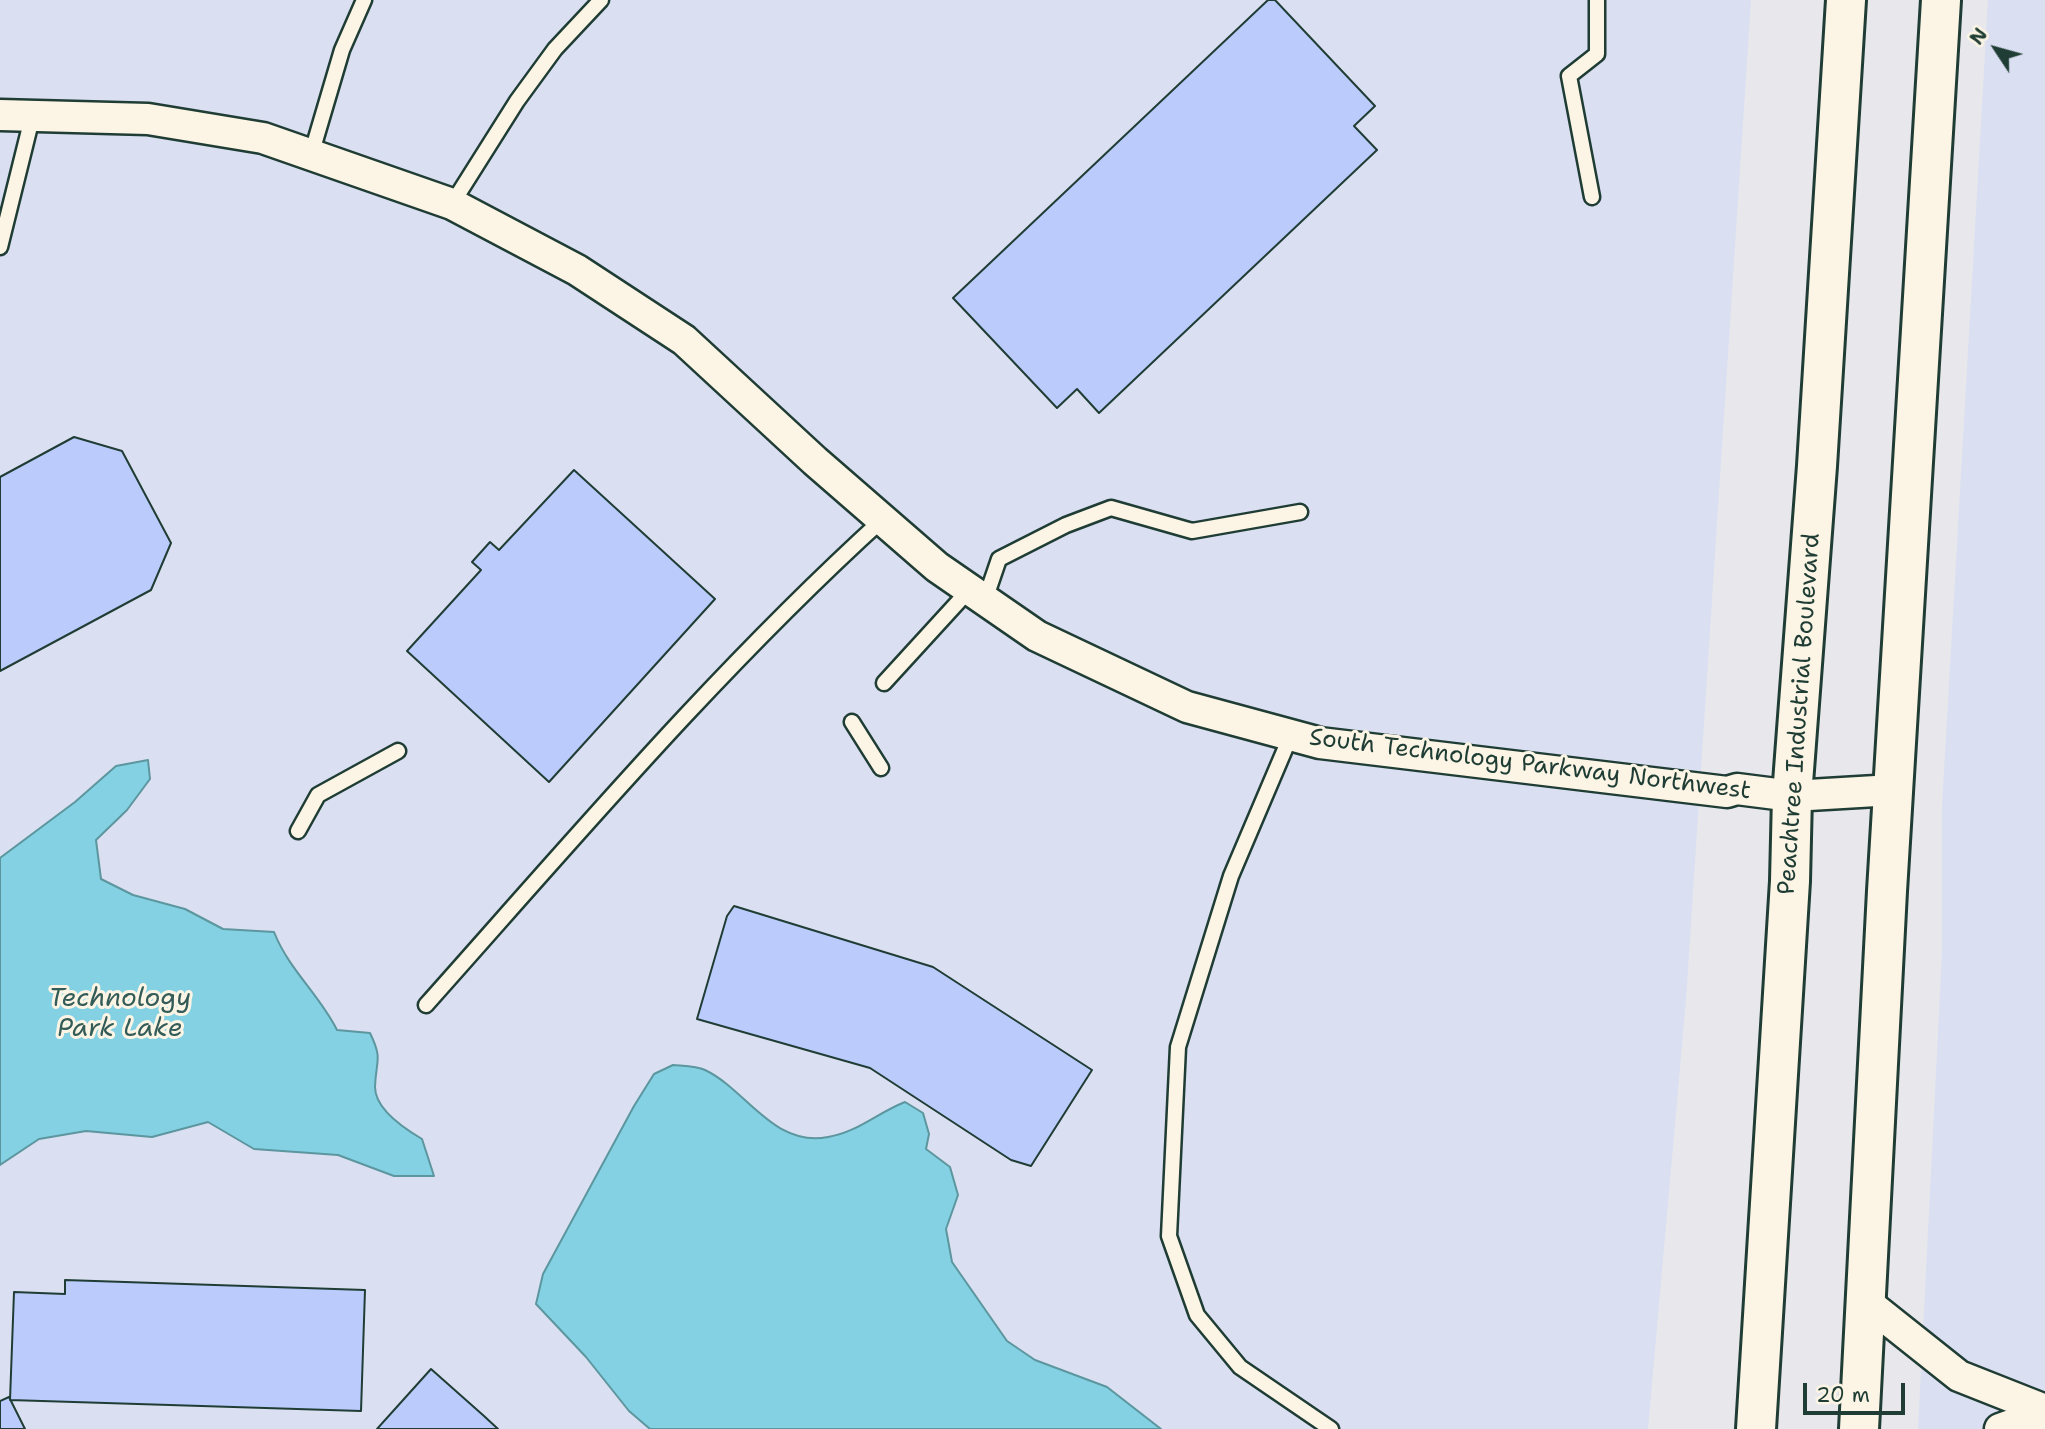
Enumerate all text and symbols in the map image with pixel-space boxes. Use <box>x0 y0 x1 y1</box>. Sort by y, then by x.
north arrow <box>1961 14 2031 84</box>
text: N <box>1964 23 1993 50</box>
street label: Peachtree Industrial Boulevard <box>1773 532 1827 896</box>
street label: South Technology Parkway Northwest <box>1308 724 1752 806</box>
water label: Technology Park Lake <box>49 983 191 1044</box>
scale bar <box>1807 1370 1909 1414</box>
text: 20 m <box>1816 1381 1870 1409</box>

